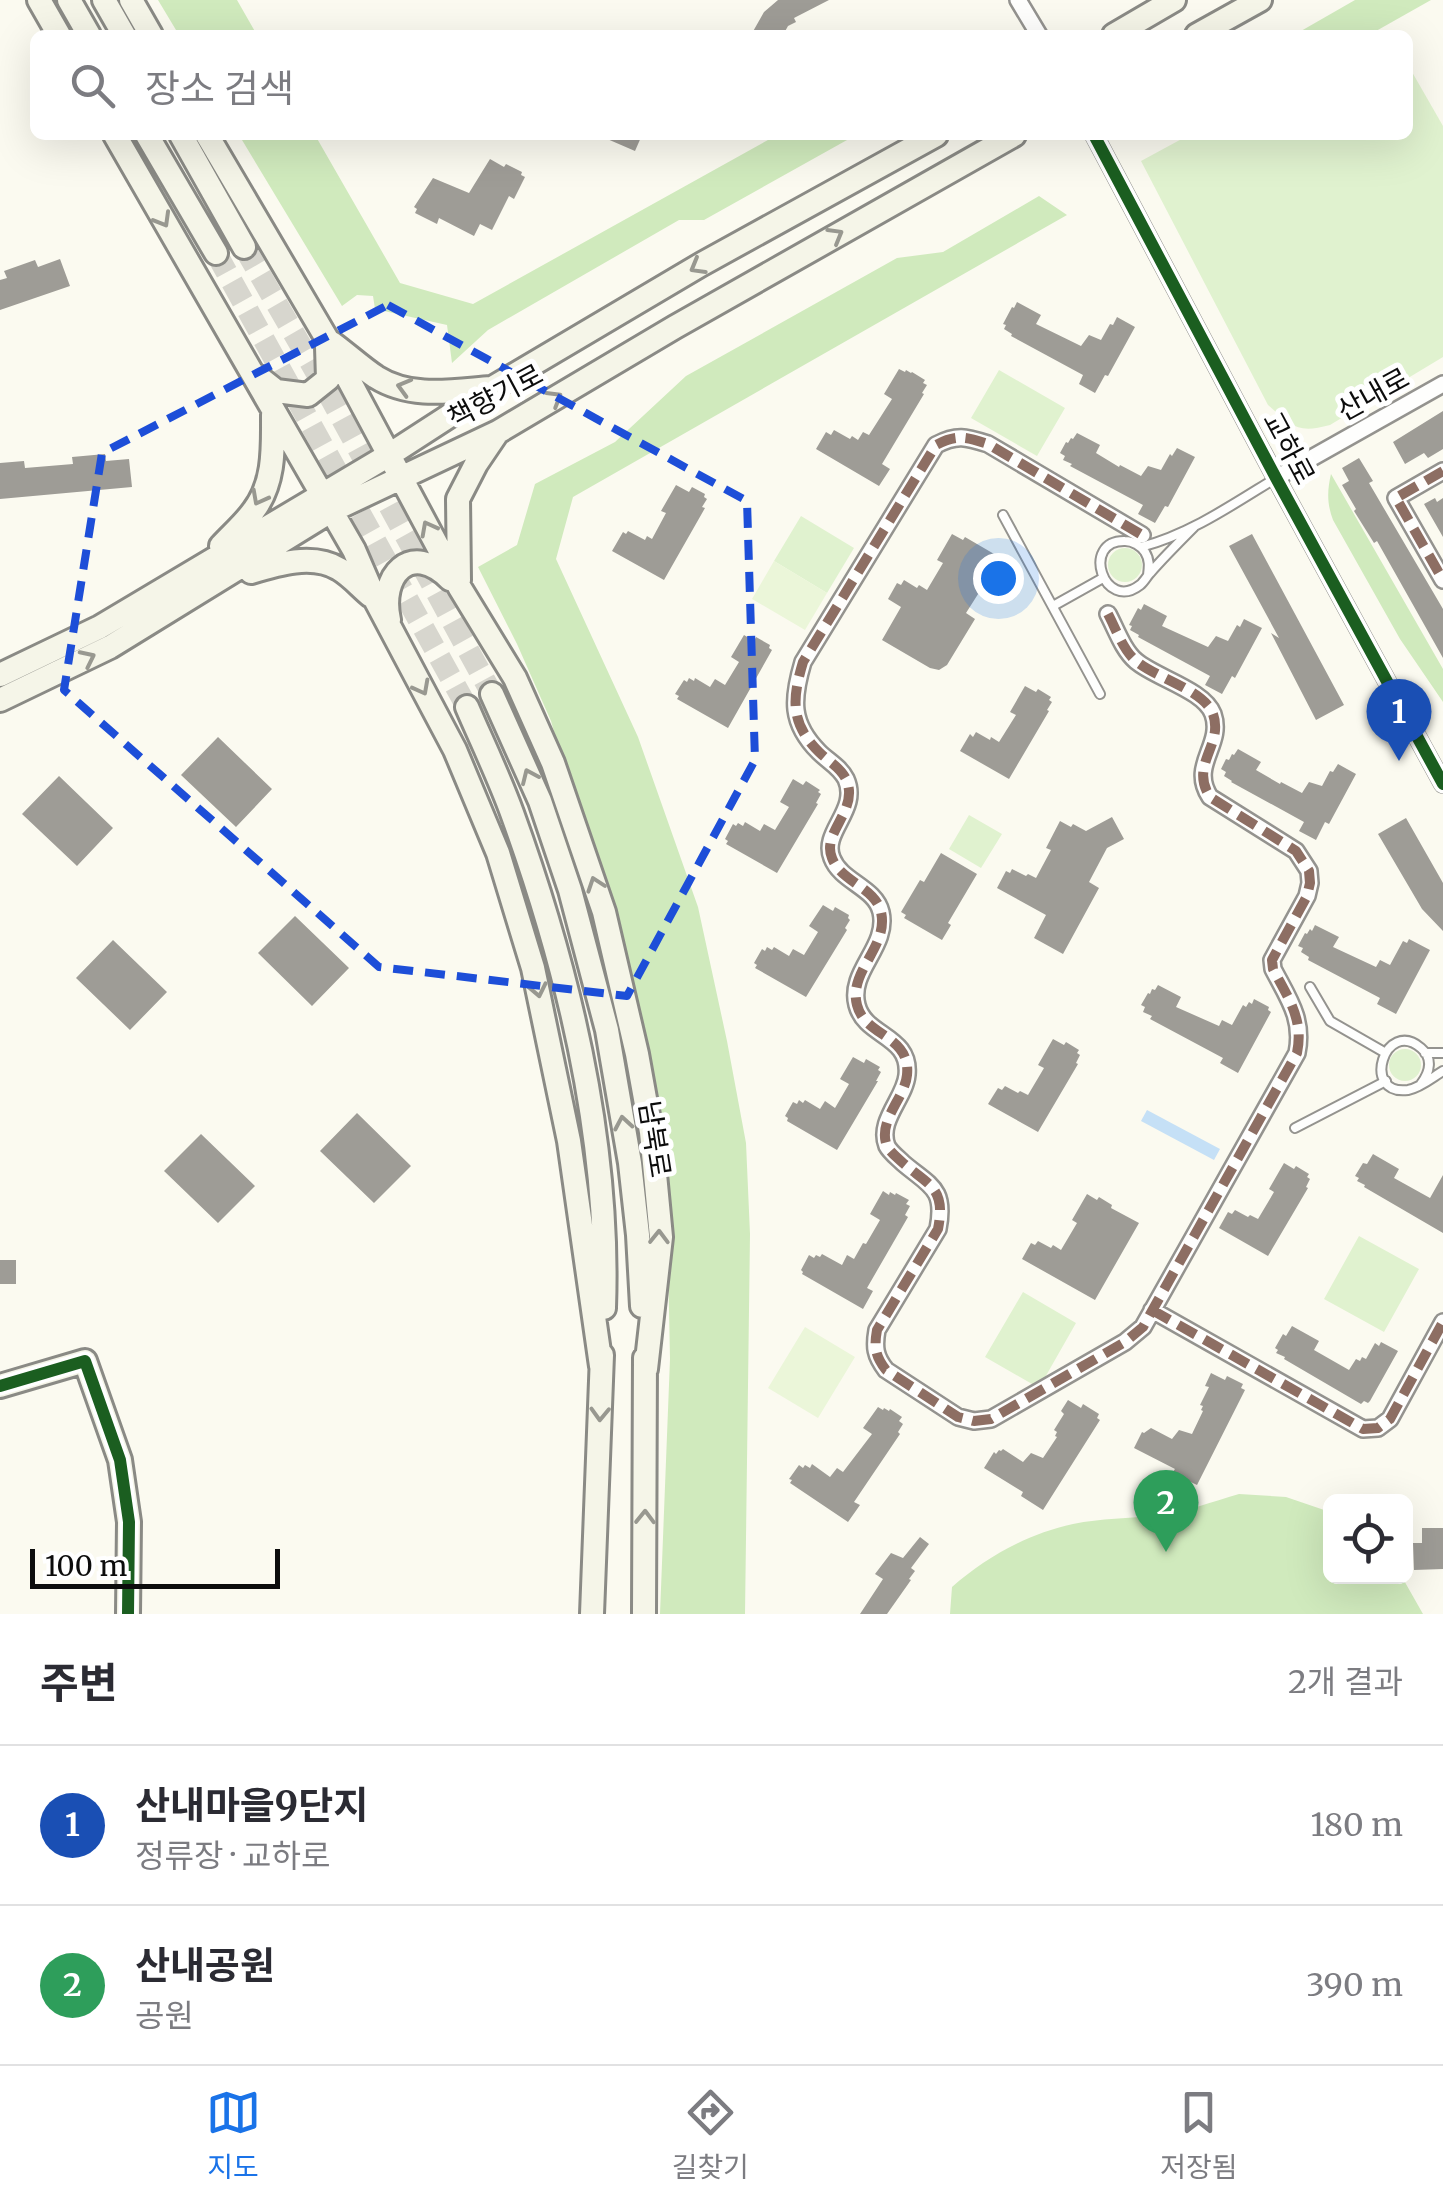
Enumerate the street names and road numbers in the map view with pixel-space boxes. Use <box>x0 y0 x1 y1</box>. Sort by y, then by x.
street label: 책향기로 <box>441 356 549 436</box>
street label: 산내로 <box>1330 360 1416 428</box>
street label: 교하로 <box>1255 405 1323 491</box>
street label: 남북로 <box>631 1098 679 1180</box>

